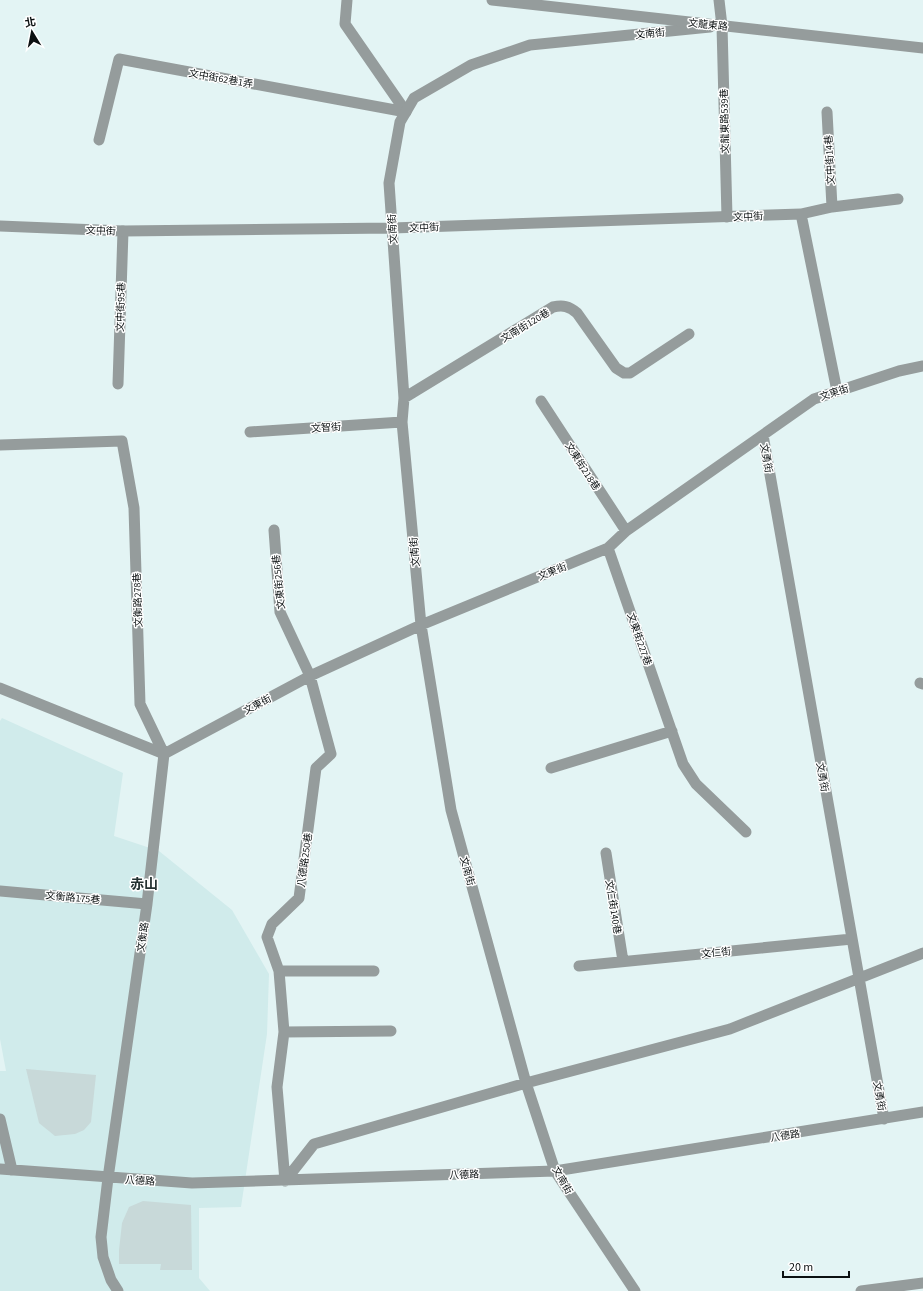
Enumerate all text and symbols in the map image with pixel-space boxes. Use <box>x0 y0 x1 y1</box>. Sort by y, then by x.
north arrow <box>12 12 52 52</box>
text: 北 <box>24 14 37 31</box>
street label: 文龍東路 <box>687 16 729 34</box>
street label: 文南街 <box>634 25 666 43</box>
street label: 文中街62巷1弄 <box>188 66 254 92</box>
street label: 文龍東路539巷 <box>717 88 733 154</box>
street label: 文中街14巷 <box>822 135 838 185</box>
street label: 文中街 <box>733 209 763 225</box>
street label: 文南街 <box>385 213 401 244</box>
street label: 文中街 <box>409 220 439 236</box>
street label: 文中街 <box>86 223 116 239</box>
street label: 文中街95巷 <box>113 282 129 332</box>
street label: 文南街120巷 <box>498 306 553 346</box>
street label: 文東街 <box>818 382 851 404</box>
street label: 文智街 <box>311 420 342 436</box>
street label: 文東街218巷 <box>561 440 603 493</box>
street label: 文勇街 <box>757 442 776 474</box>
street label: 文南街 <box>407 536 423 567</box>
street label: 文東街256巷 <box>269 554 289 610</box>
street label: 文東街 <box>536 560 569 584</box>
street label: 文衡路278巷 <box>130 572 146 628</box>
street label: 文東街227巷 <box>623 611 655 668</box>
street label: 文東街 <box>241 692 274 718</box>
street label: 文勇街 <box>813 761 832 793</box>
street label: 八德路250巷 <box>294 832 316 888</box>
street label: 文南街 <box>456 855 478 888</box>
district label: 赤山 <box>130 875 158 895</box>
street label: 文仁街140巷 <box>602 879 624 935</box>
street label: 文衡路175巷 <box>45 889 101 907</box>
street label: 文衡路 <box>134 921 152 953</box>
street label: 文仁街 <box>700 944 732 962</box>
street label: 文勇街 <box>870 1080 889 1112</box>
street label: 八德路 <box>769 1127 801 1145</box>
street label: 文南街 <box>549 1164 576 1197</box>
street label: 八德路 <box>449 1167 479 1183</box>
street label: 八德路 <box>124 1173 155 1189</box>
scale bar <box>783 1253 849 1279</box>
text: 20 m <box>789 1259 813 1276</box>

